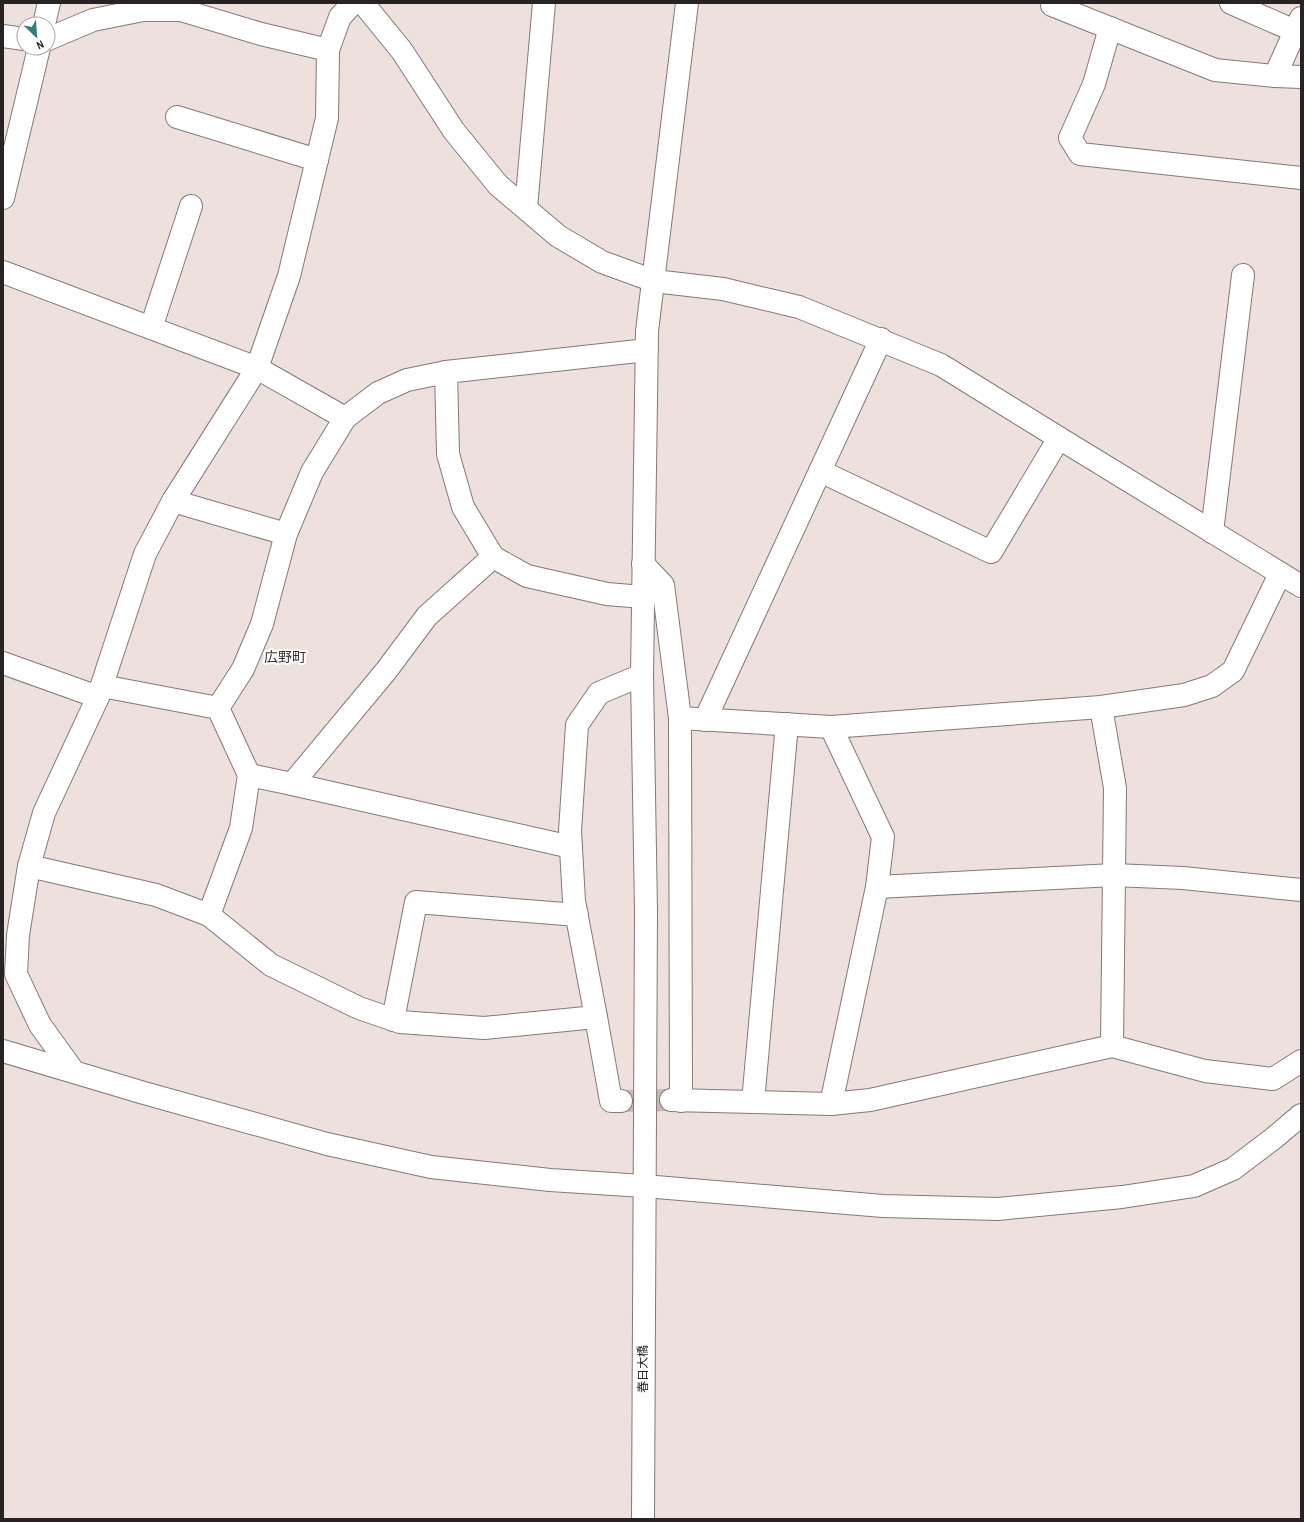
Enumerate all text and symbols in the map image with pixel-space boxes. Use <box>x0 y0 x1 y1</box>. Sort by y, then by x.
north arrow <box>16 16 56 56</box>
text: N <box>34 37 46 53</box>
district label: 広野町 <box>264 648 306 666</box>
street label: 春日大橋 <box>635 1345 651 1393</box>

